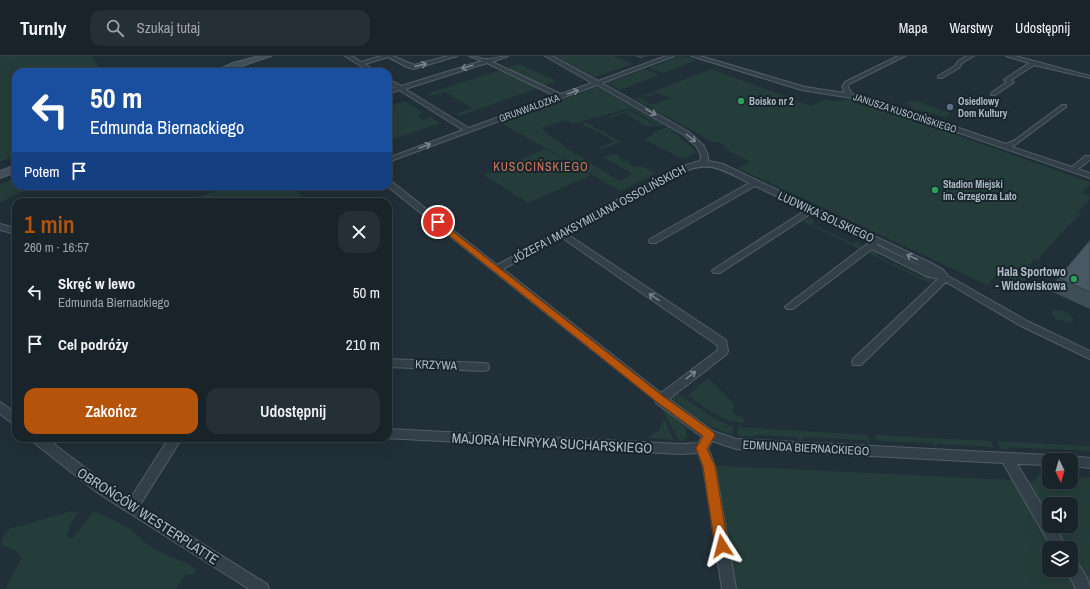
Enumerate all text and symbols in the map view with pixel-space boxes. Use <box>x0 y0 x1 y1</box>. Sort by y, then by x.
search box <box>90 10 370 46</box>
text: Turnly <box>20 15 66 41</box>
icon: search <box>104 17 126 39</box>
text: Szukaj tutaj <box>136 17 200 38</box>
text: Mapa <box>899 19 928 37</box>
text: Warstwy <box>950 19 993 37</box>
text: Udostępnij <box>1015 19 1070 37</box>
one-way arrow <box>414 61 427 69</box>
one-way arrow <box>461 64 474 71</box>
text: 50 m <box>90 79 142 117</box>
icon: left <box>24 84 76 136</box>
one-way arrow <box>567 87 579 95</box>
street label: JANUSZA KUSOCIŃSKIEGO <box>852 90 958 136</box>
street label: GRUNWALDZKA <box>497 91 562 125</box>
place label: Boisko nr 2 <box>749 95 794 108</box>
place label: Osiedlowy Dom Kultury <box>958 95 1008 120</box>
marker: Boisko nr 2 <box>736 96 746 106</box>
marker: Osiedlowy Dom Kultury <box>945 102 955 112</box>
one-way arrow <box>644 109 656 117</box>
text: Edmunda Biernackiego <box>90 115 244 140</box>
one-way arrow <box>686 133 697 142</box>
one-way arrow <box>418 142 431 149</box>
district label: KUSOCIŃSKIEGO <box>493 159 589 175</box>
icon: arrive <box>68 160 90 182</box>
text: Potem <box>24 161 60 182</box>
street label: JÓZEFA I MAKSYMILIANA OSSOLIŃSKICH <box>509 161 689 267</box>
place label: Stadion Miejski im. Grzegorza Lato <box>943 178 1017 203</box>
marker: Stadion Miejski im. Grzegorza Lato <box>930 185 940 195</box>
street label: LUDWIKA SOLSKIEGO <box>775 188 877 246</box>
pin <box>421 205 455 239</box>
text: 1 min <box>24 208 75 240</box>
button: close <box>338 211 380 253</box>
icon: arrive <box>427 211 449 233</box>
text: 260 m · 16:57 <box>24 239 89 256</box>
one-way arrow <box>906 253 918 260</box>
place label: Hala Sportowo - Widowiskowa <box>996 264 1067 294</box>
text: Skręć w lewo <box>58 273 135 294</box>
marker: Hala Sportowo - Widowiskowa <box>1069 274 1079 284</box>
icon: left <box>24 281 46 303</box>
text: 50 m <box>353 282 380 303</box>
one-way arrow <box>649 293 660 301</box>
text: Edmunda Biernackiego <box>58 294 169 311</box>
icon: arrive <box>24 333 46 355</box>
text: Cel podróży <box>58 334 128 355</box>
text: 210 m <box>346 334 380 355</box>
street label: KRZYWA <box>415 356 458 374</box>
one-way arrow <box>686 371 697 380</box>
button: Zakończ <box>24 388 198 434</box>
button: Udostępnij <box>206 388 380 434</box>
street label: MAJORA HENRYKA SUCHARSKIEGO <box>451 429 653 457</box>
street label: EDMUNDA BIERNACKIEGO <box>742 437 870 459</box>
north arrow <box>1042 453 1078 489</box>
map controls <box>1042 453 1078 577</box>
street label: OBROŃCÓW WESTERPLATTE <box>74 464 222 568</box>
button: sound <box>1042 497 1078 533</box>
position arrow <box>701 525 743 567</box>
button: layers <box>1042 541 1078 577</box>

